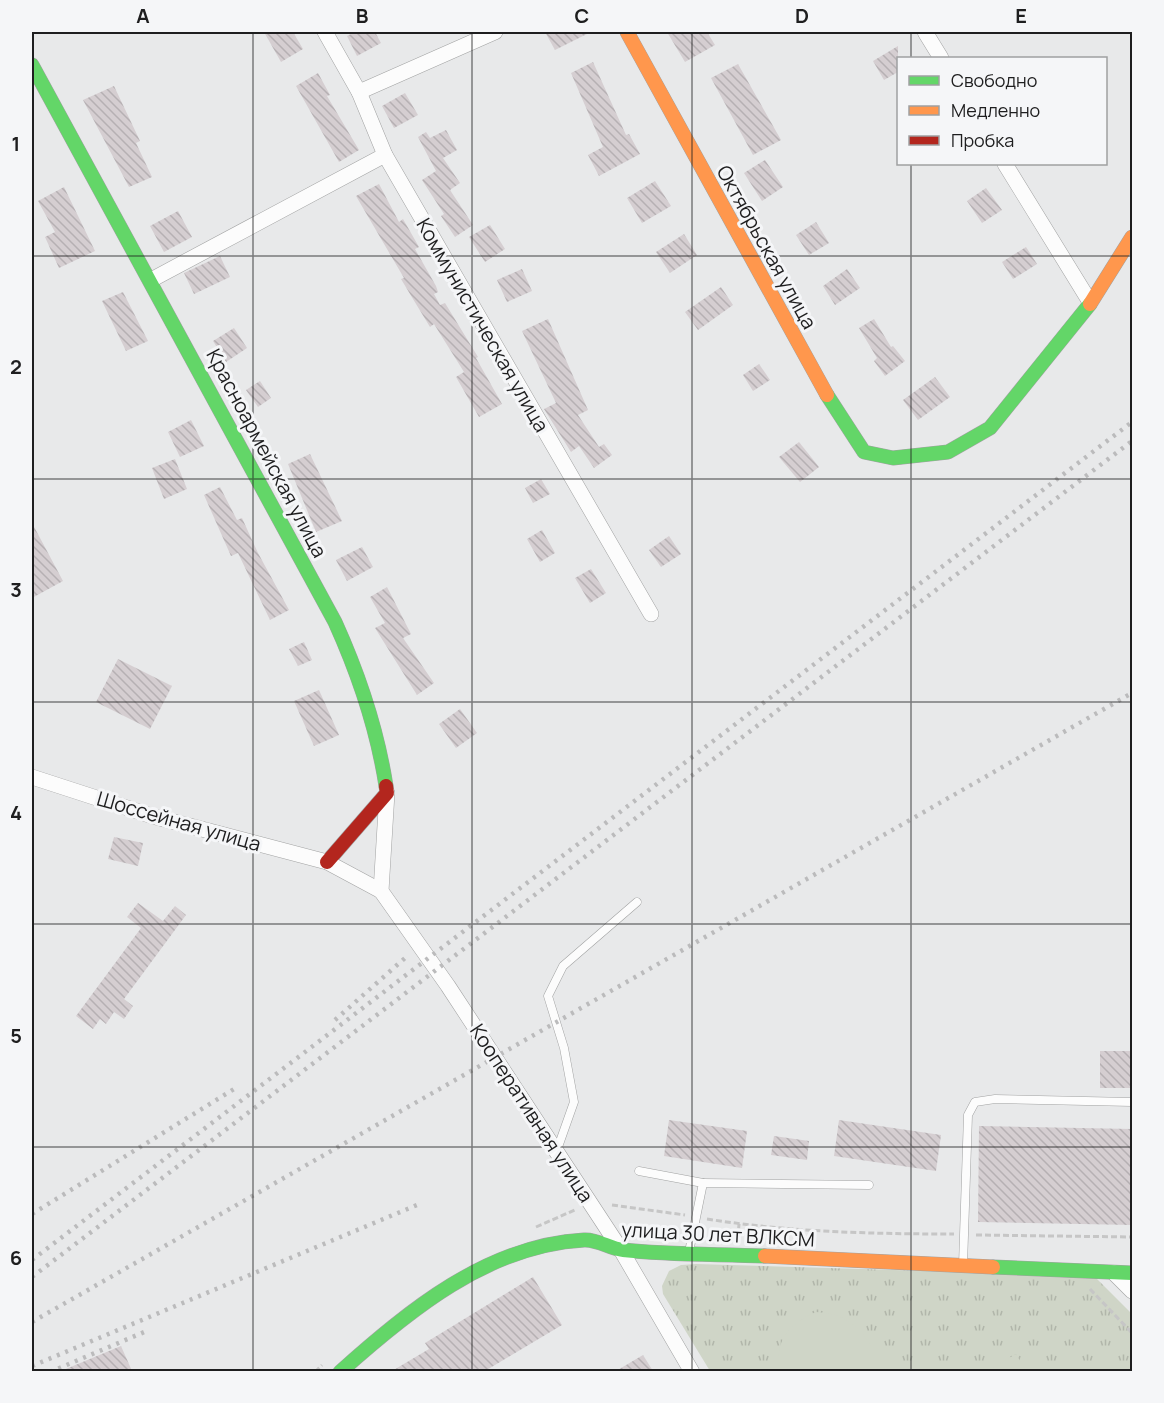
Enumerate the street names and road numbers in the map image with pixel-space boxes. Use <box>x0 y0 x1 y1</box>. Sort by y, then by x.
street label: Октябрьская улица <box>711 160 823 334</box>
street label: Коммунистическая улица <box>411 213 555 437</box>
street label: Красноармейская улица <box>200 344 334 562</box>
street label: Шоссейная улица <box>94 785 264 857</box>
street label: Кооперативная улица <box>464 1019 600 1207</box>
street label: улица 30 лет ВЛКСМ <box>621 1215 815 1253</box>

